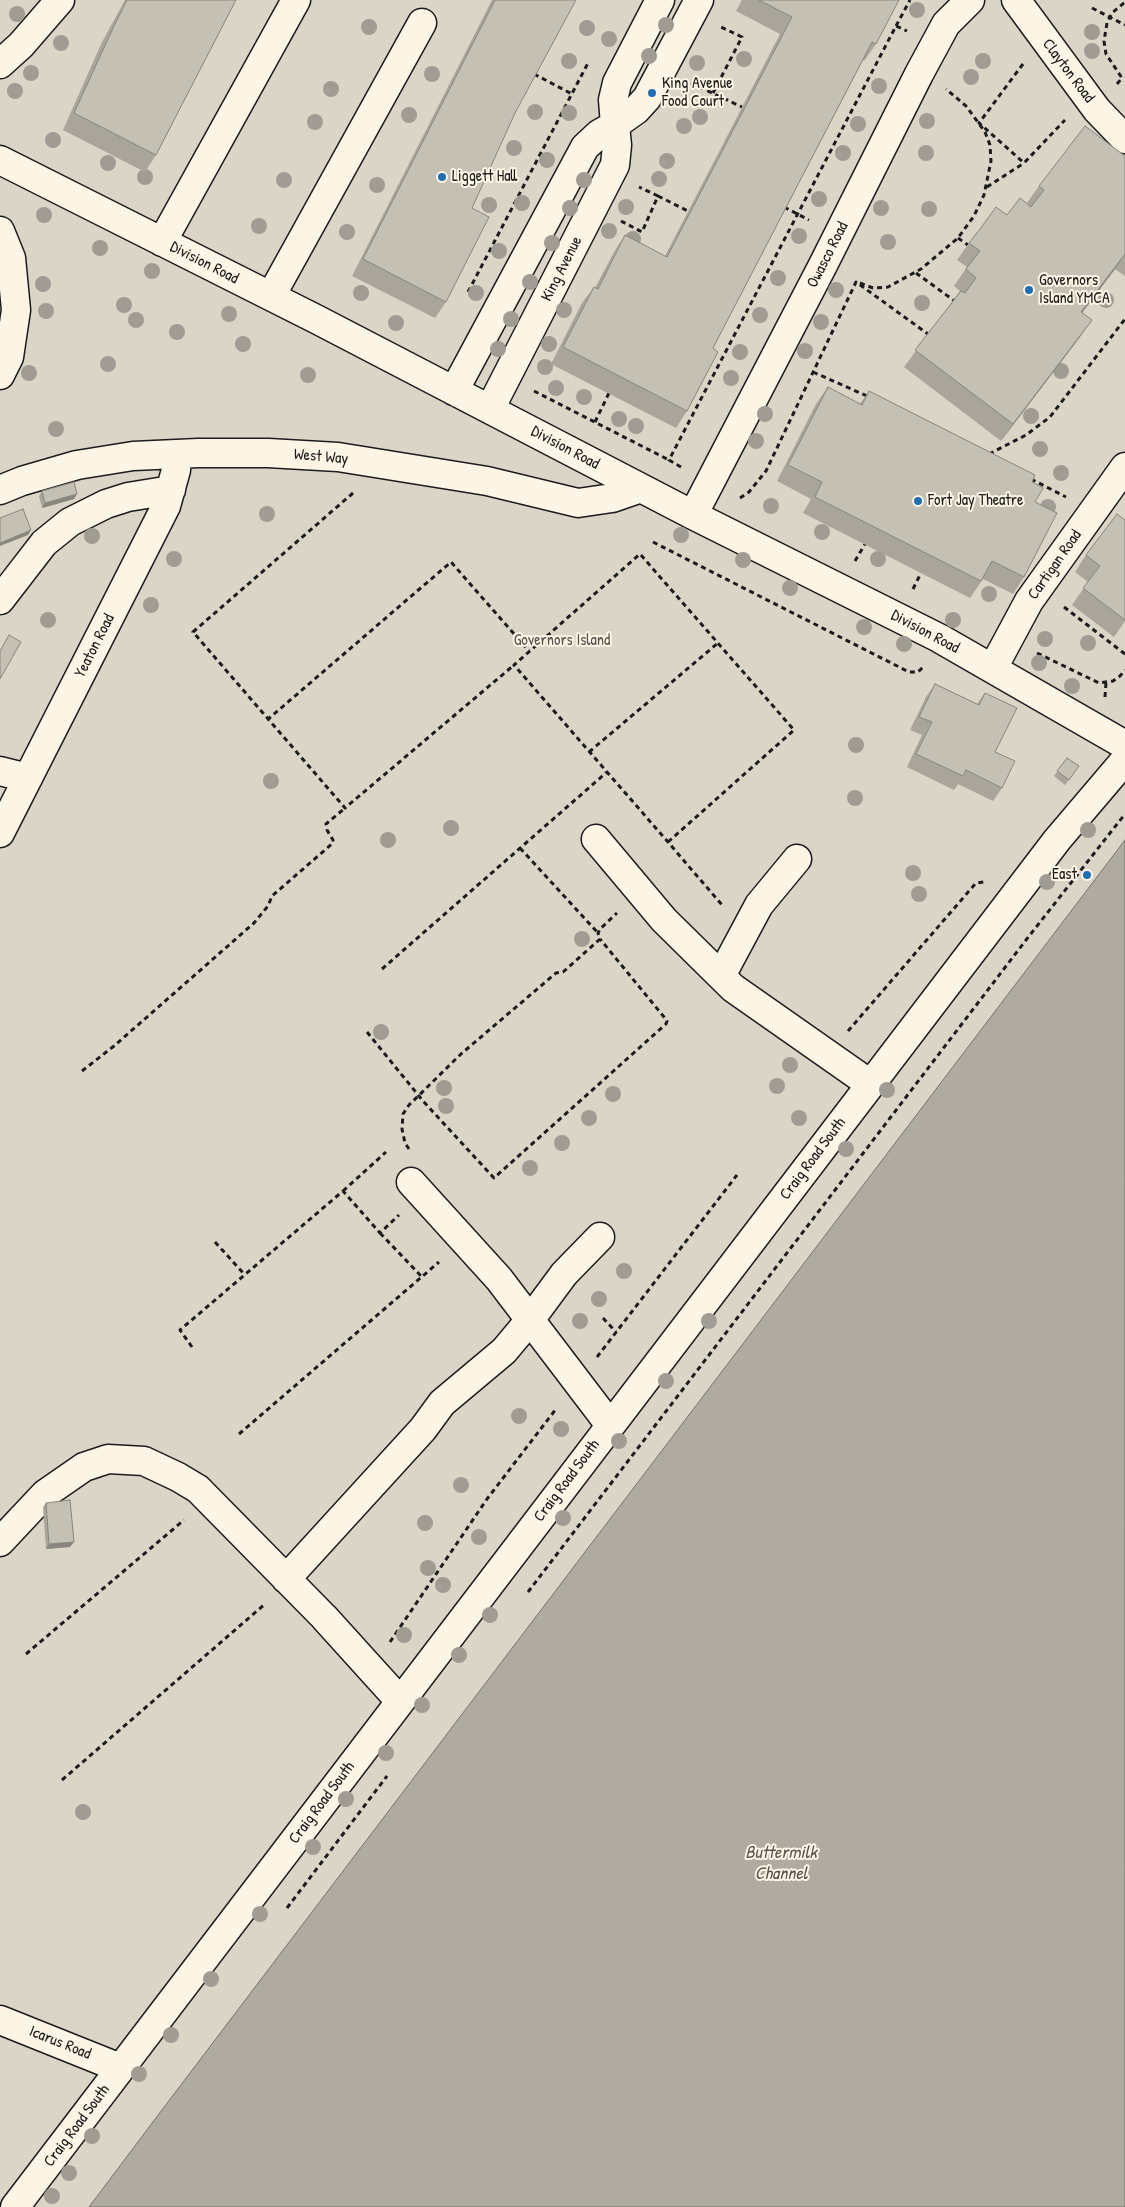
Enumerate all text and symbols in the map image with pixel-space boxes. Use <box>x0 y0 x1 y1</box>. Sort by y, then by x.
street label: Clayton Road <box>1038 35 1098 107</box>
place label: King Avenue Food Court <box>662 74 733 112</box>
marker: King Avenue Food Court <box>646 87 658 99</box>
place label: Liggett Hall <box>452 167 517 187</box>
marker: Liggett Hall <box>436 171 448 183</box>
street label: Owasco Road <box>803 219 853 291</box>
street label: King Avenue <box>537 233 587 305</box>
street label: Division Road <box>166 238 242 288</box>
place label: Governors Island YMCA <box>1039 271 1110 309</box>
marker: Governors Island YMCA <box>1023 284 1035 296</box>
street label: Division Road <box>528 422 602 474</box>
street label: West Way <box>293 445 349 469</box>
place label: Fort Jay Theatre <box>928 491 1023 511</box>
marker: Fort Jay Theatre <box>912 495 924 507</box>
street label: Cartigan Road <box>1024 526 1086 604</box>
street label: Division Road <box>888 606 962 658</box>
street label: Yeaton Road <box>71 611 119 681</box>
park label: Governors Island <box>514 631 610 651</box>
place label: East <box>1052 865 1077 885</box>
marker: East <box>1081 869 1093 881</box>
street label: Craig Road South <box>776 1114 850 1204</box>
street label: Craig Road South <box>530 1436 604 1526</box>
street label: Craig Road South <box>285 1758 359 1848</box>
water label: Buttermilk Channel <box>745 1842 817 1885</box>
street label: Icarus Road <box>26 2022 94 2064</box>
street label: Craig Road South <box>40 2081 114 2171</box>

